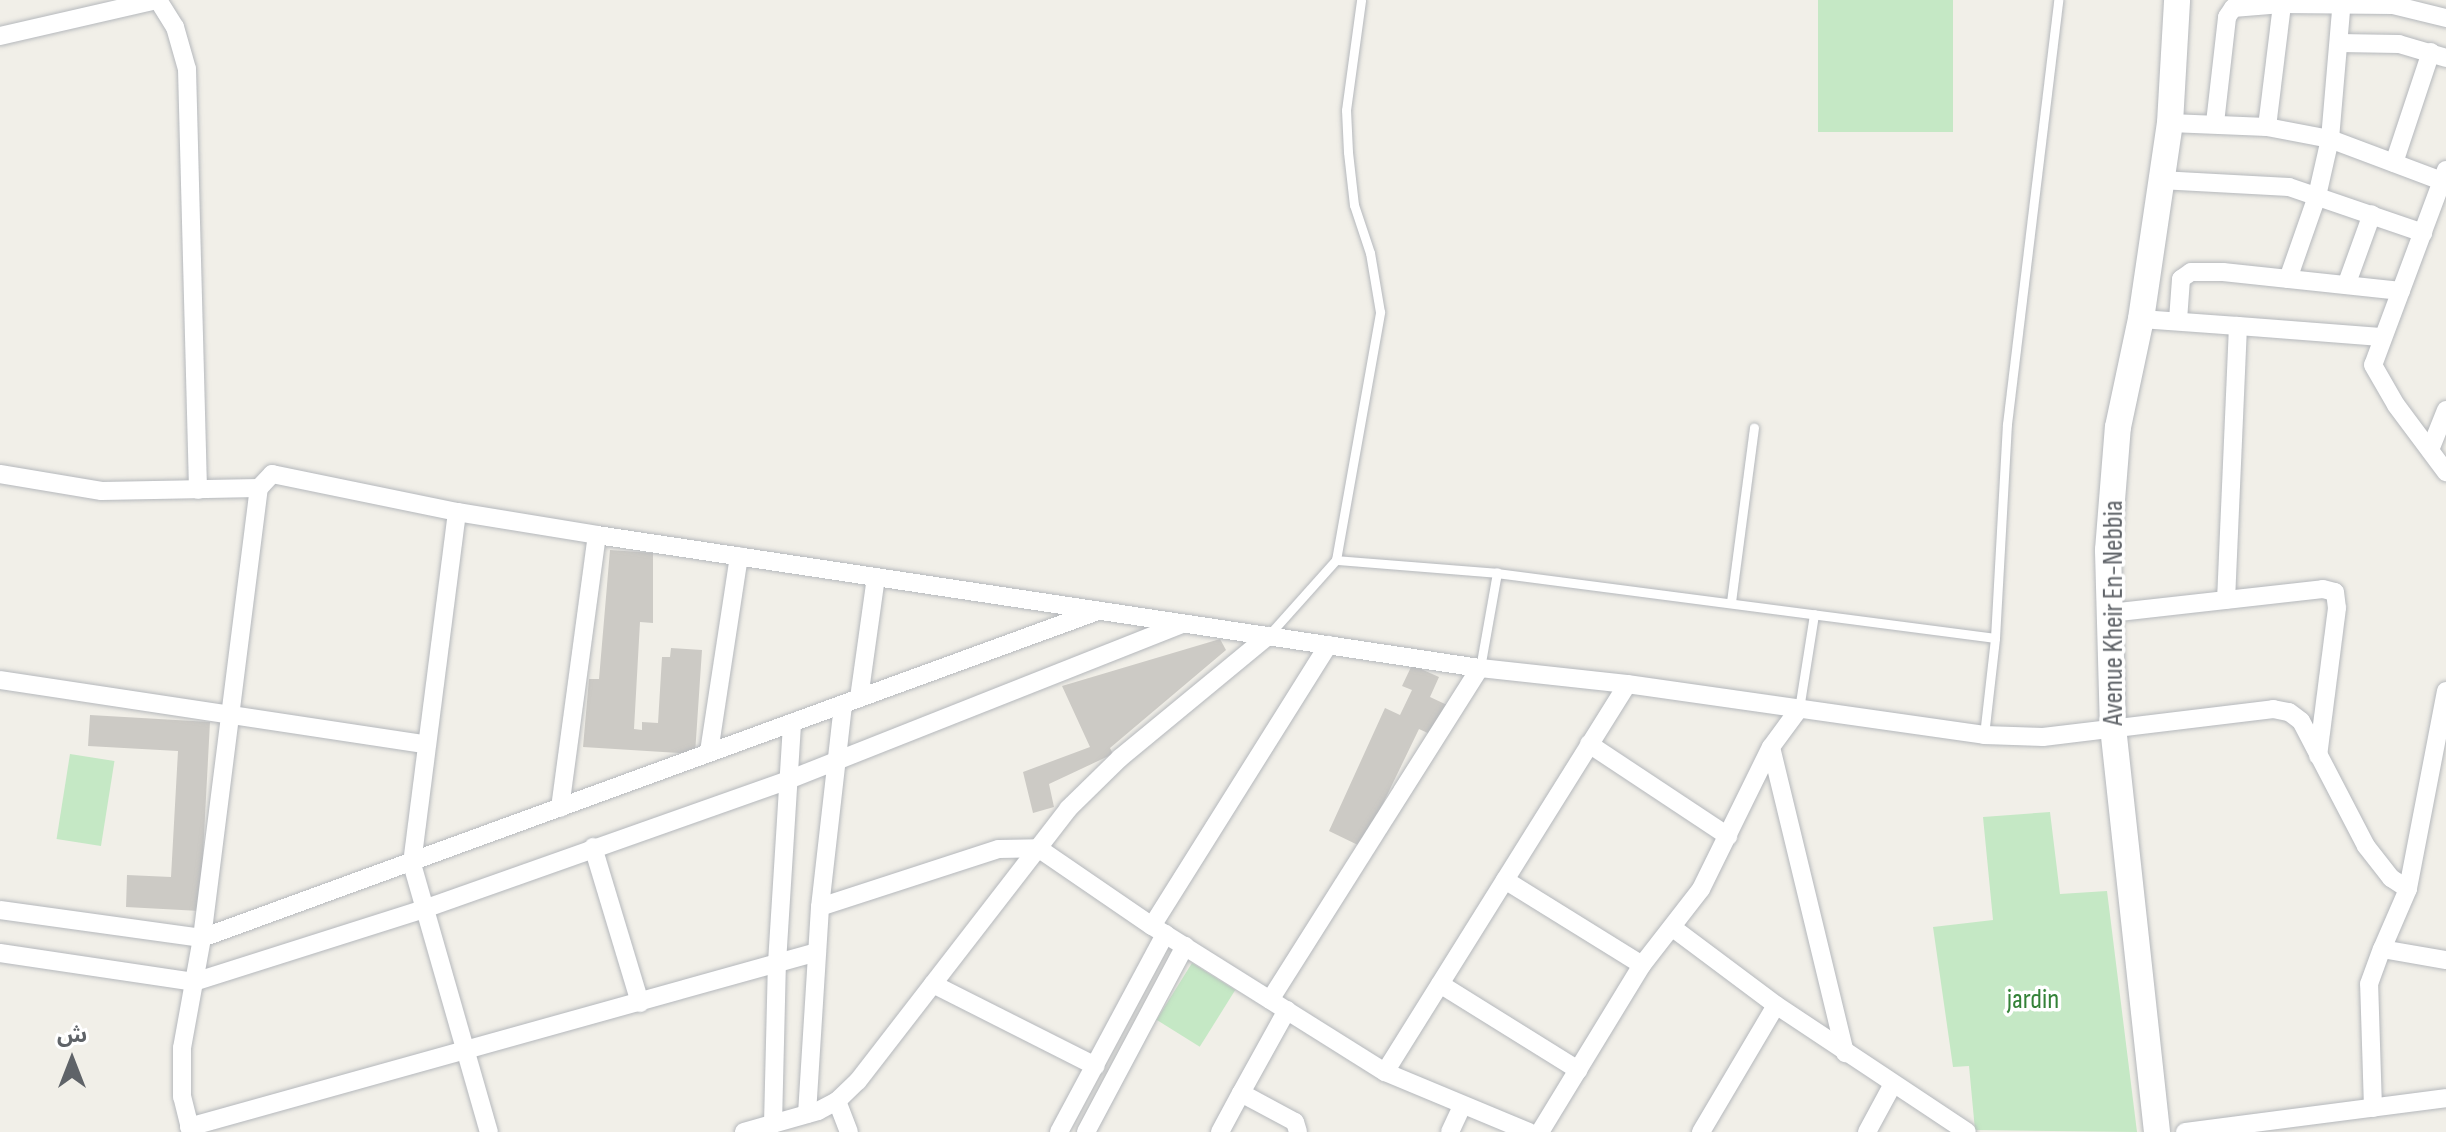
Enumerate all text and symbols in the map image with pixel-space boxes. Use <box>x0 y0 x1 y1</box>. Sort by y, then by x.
street label: Avenue Kheir En-Nebbia <box>2097 500 2131 726</box>
park label: jardin <box>2007 983 2059 1017</box>
north arrow <box>32 1020 112 1100</box>
text: ش <box>57 1022 87 1049</box>

